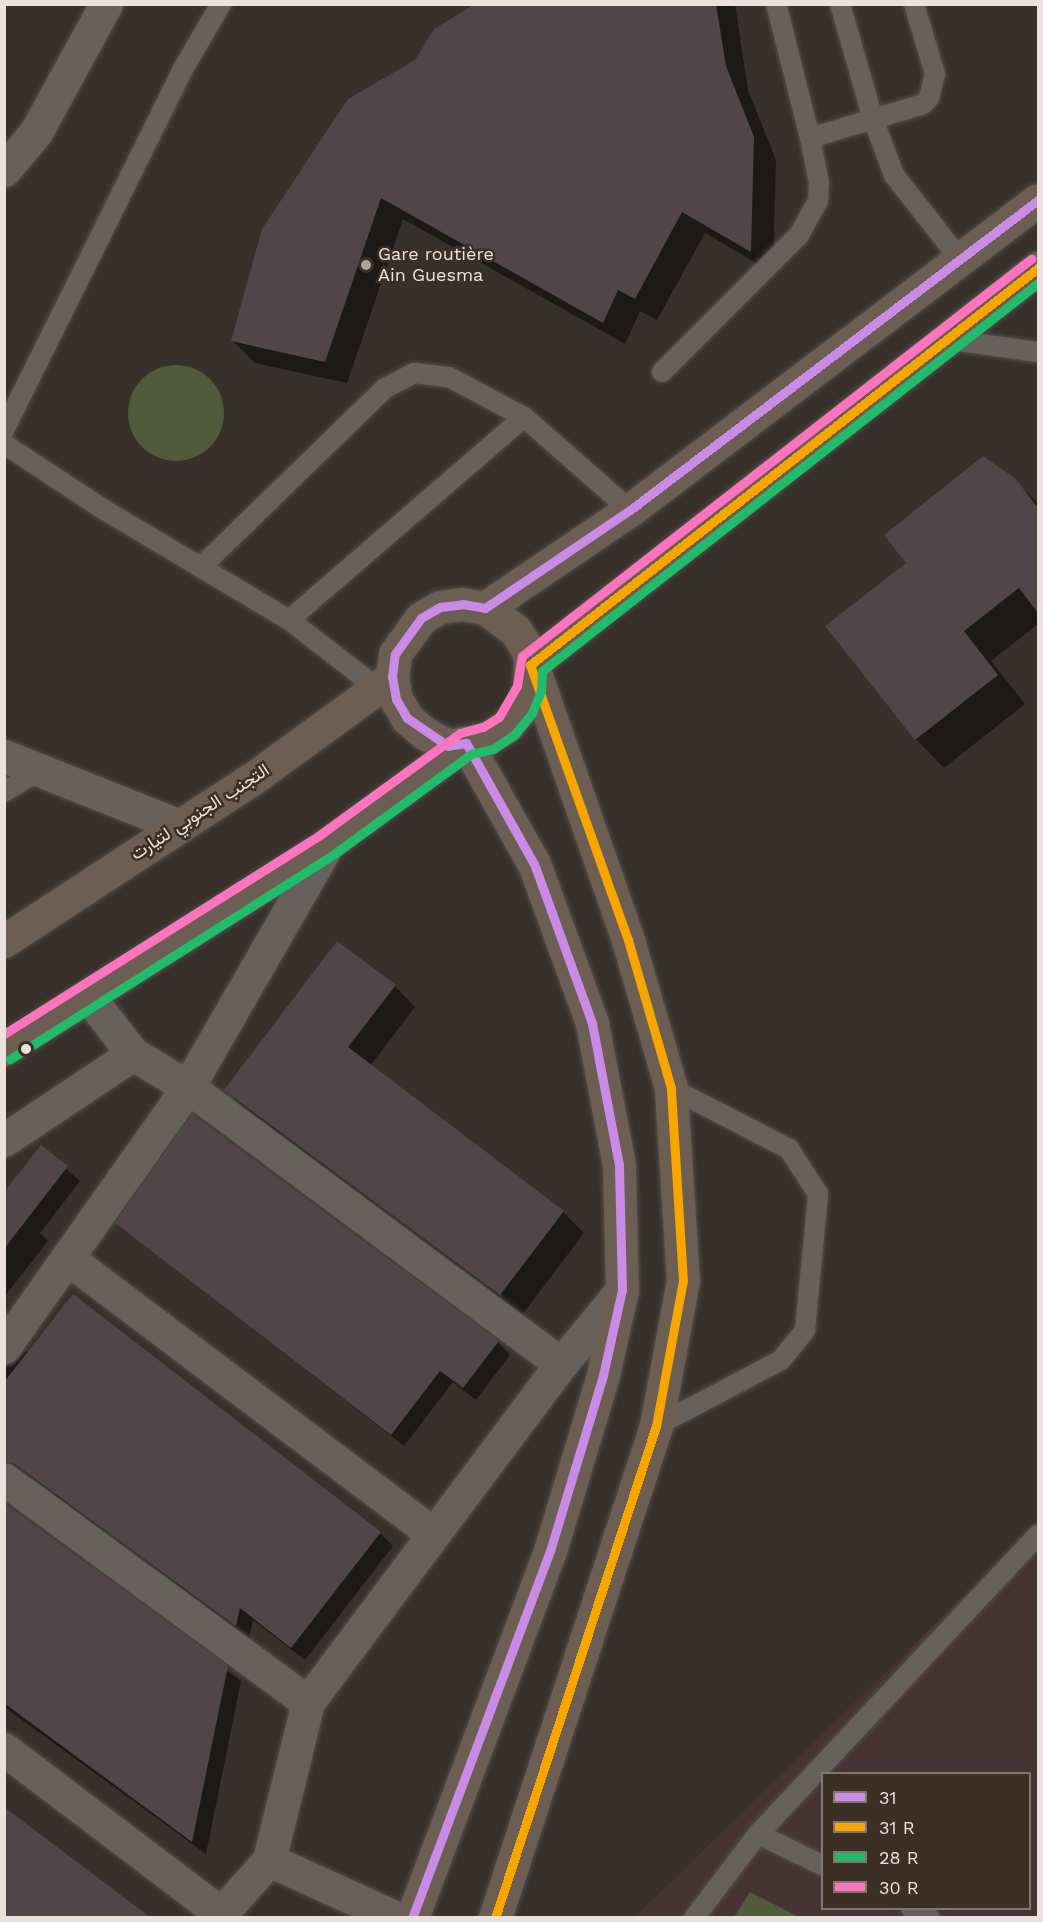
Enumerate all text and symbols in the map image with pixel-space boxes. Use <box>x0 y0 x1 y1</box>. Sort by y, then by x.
place label: Gare routière Ain Guesma <box>378 244 494 286</box>
marker: Gare routière Ain Guesma <box>359 258 373 272</box>
street label: التجنب الجنوبي لتيارت <box>127 759 273 865</box>
unlabelled marker <box>20 1043 32 1055</box>
legend <box>821 1772 1031 1910</box>
text: 31 <box>879 1787 897 1808</box>
text: 31 R <box>879 1817 915 1838</box>
text: 28 R <box>879 1847 919 1868</box>
text: 30 R <box>879 1877 919 1898</box>

